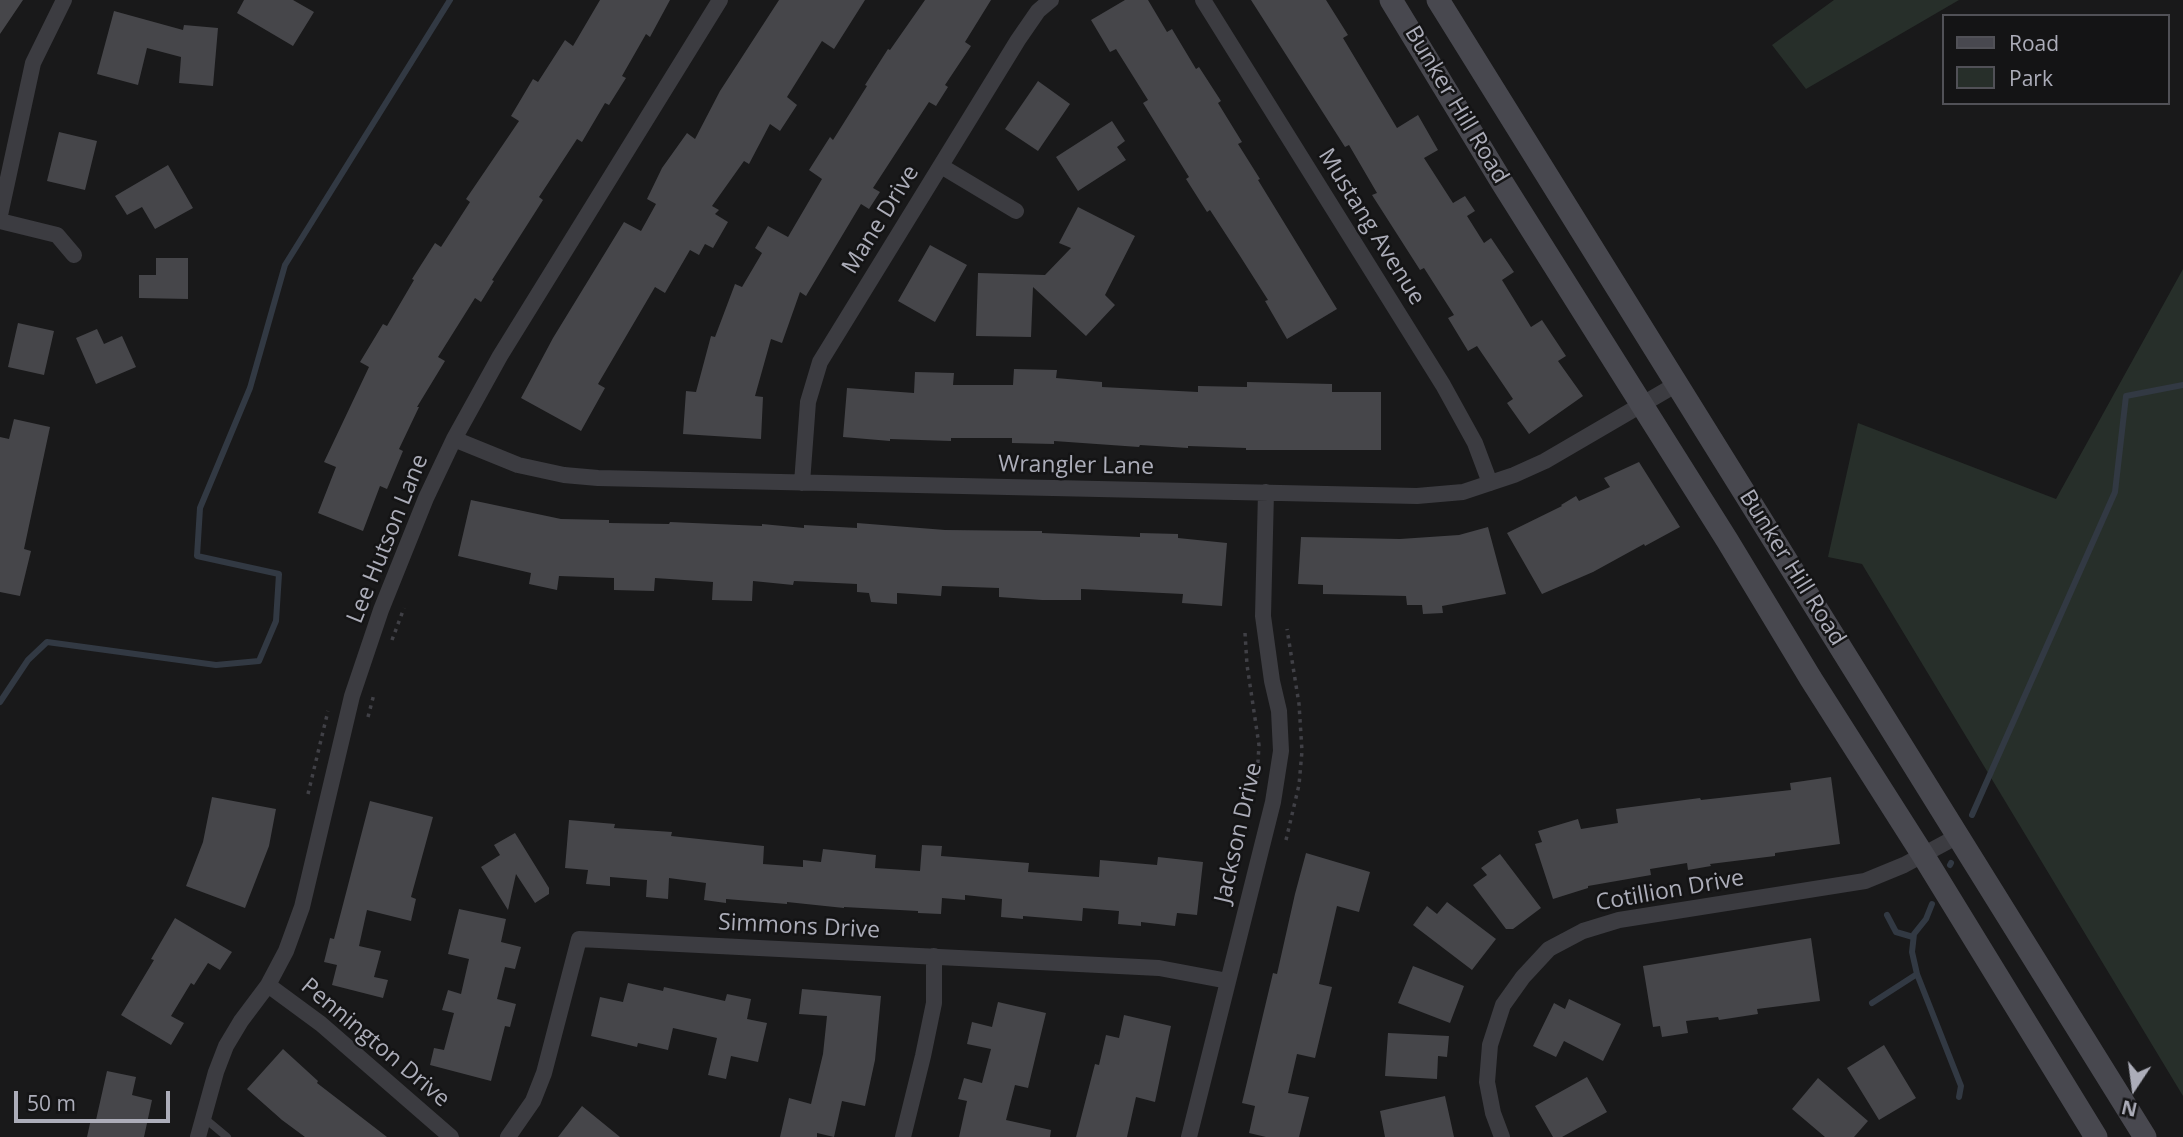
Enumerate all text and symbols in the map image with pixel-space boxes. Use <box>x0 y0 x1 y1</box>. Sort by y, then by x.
legend <box>1941 14 2169 105</box>
street label: Bunker Hill Road <box>1398 21 1514 189</box>
text: Road <box>2009 29 2059 57</box>
text: Park <box>2009 64 2053 92</box>
street label: Mustang Avenue <box>1312 144 1430 310</box>
street label: Mane Drive <box>837 161 925 279</box>
street label: Lee Hutson Lane <box>342 450 434 628</box>
street label: Wrangler Lane <box>998 451 1154 481</box>
street label: Bunker Hill Road <box>1733 485 1851 651</box>
street label: Jackson Drive <box>1209 760 1269 906</box>
street label: Cotillion Drive <box>1594 864 1746 918</box>
street label: Simmons Drive <box>717 909 881 945</box>
street label: Pennington Drive <box>295 973 455 1113</box>
north arrow <box>2099 1053 2169 1123</box>
scale bar <box>18 1078 173 1122</box>
text: 50 m <box>27 1089 76 1117</box>
text: N <box>2119 1094 2140 1123</box>

